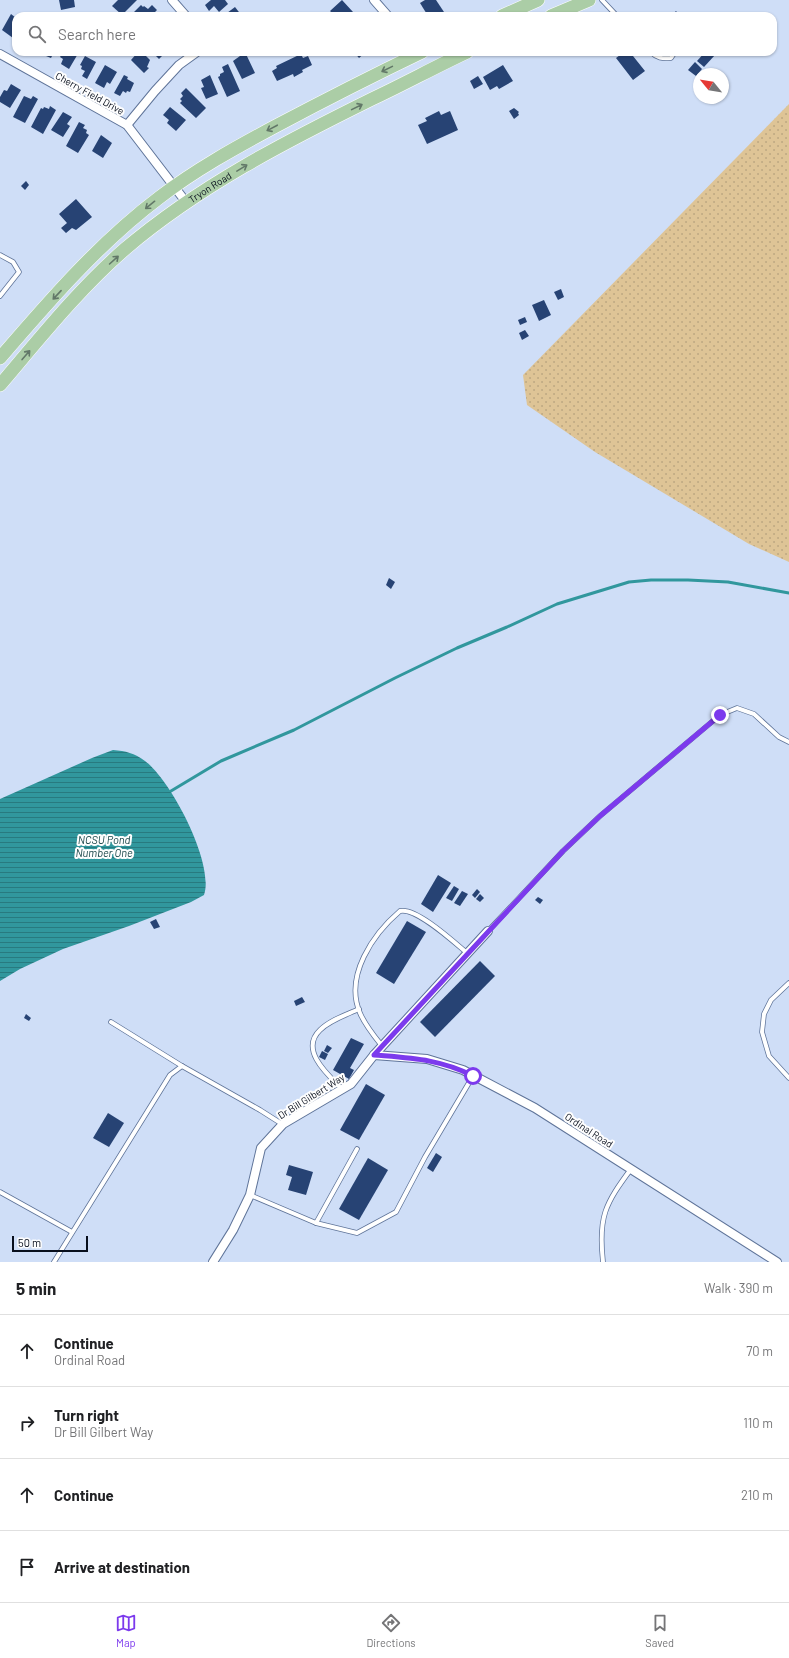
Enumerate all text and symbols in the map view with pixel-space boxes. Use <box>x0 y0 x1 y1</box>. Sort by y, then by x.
search box <box>12 12 777 56</box>
icon: search <box>26 23 48 45</box>
text: Search here <box>58 25 136 43</box>
one-way arrow <box>382 66 394 73</box>
north arrow <box>693 68 729 104</box>
street label: Cherry Field Drive <box>54 69 126 117</box>
one-way arrow <box>350 103 362 110</box>
one-way arrow <box>266 125 278 132</box>
one-way arrow <box>236 163 248 171</box>
street label: Tryon Road <box>186 169 234 205</box>
one-way arrow <box>145 200 155 209</box>
one-way arrow <box>109 255 119 264</box>
one-way arrow <box>52 290 61 300</box>
one-way arrow <box>21 350 30 360</box>
route end <box>711 706 729 724</box>
water label: NCSU Pond Number One <box>75 833 133 859</box>
route start <box>464 1067 482 1085</box>
street label: Dr Bill Gilbert Way <box>275 1070 347 1121</box>
street label: Ordinal Road <box>563 1110 615 1150</box>
scale bar <box>12 1234 88 1253</box>
text: 50 m <box>18 1236 41 1249</box>
text: 5 min <box>16 1278 56 1298</box>
text: Walk · 390 m <box>704 1280 773 1296</box>
text: Continue <box>54 1334 114 1352</box>
icon: ahead <box>16 1340 38 1362</box>
text: 70 m <box>746 1343 773 1359</box>
text: Ordinal Road <box>54 1352 125 1368</box>
text: Turn right <box>54 1406 119 1424</box>
icon: right <box>16 1412 38 1434</box>
text: 110 m <box>743 1415 773 1431</box>
text: Dr Bill Gilbert Way <box>54 1424 153 1440</box>
icon: ahead <box>16 1484 38 1506</box>
text: Continue <box>54 1486 114 1504</box>
text: 210 m <box>741 1487 773 1503</box>
icon: arrive <box>16 1556 38 1578</box>
text: Arrive at destination <box>54 1558 190 1576</box>
tab: Map <box>115 1612 137 1649</box>
tab: Directions <box>366 1612 416 1649</box>
tab: Saved <box>645 1612 674 1649</box>

